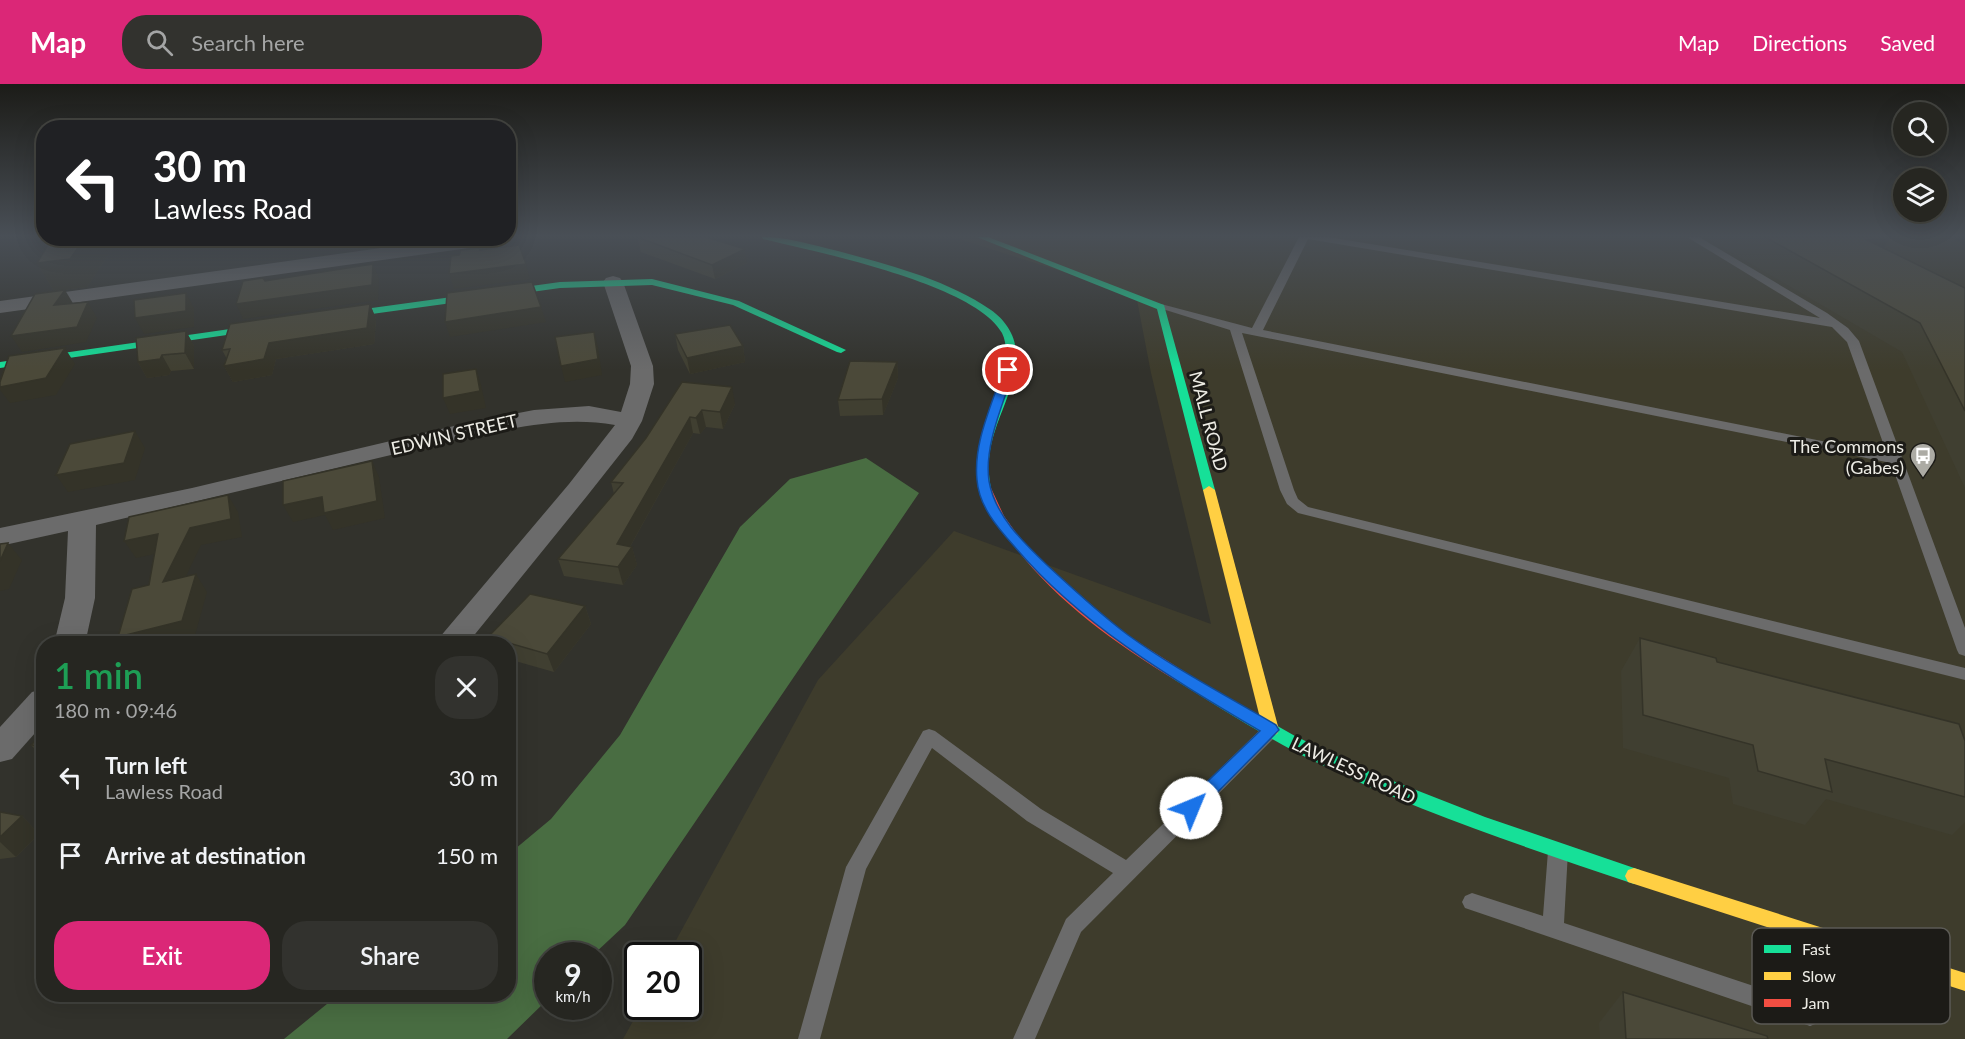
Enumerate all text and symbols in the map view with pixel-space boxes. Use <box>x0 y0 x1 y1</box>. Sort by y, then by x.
search box <box>122 15 542 69</box>
text: Map <box>30 25 86 59</box>
icon: search <box>143 26 176 59</box>
text: Search here <box>191 29 305 56</box>
text: Map <box>1678 30 1719 55</box>
text: Directions <box>1752 30 1847 55</box>
text: Saved <box>1880 30 1935 55</box>
map controls <box>1893 102 1947 222</box>
button: search <box>1893 102 1947 156</box>
text: 30 m <box>153 141 247 191</box>
icon: left <box>54 144 132 222</box>
button: layers <box>1893 168 1947 222</box>
text: Lawless Road <box>153 192 312 225</box>
pin <box>982 344 1033 395</box>
icon: arrive <box>991 353 1024 386</box>
street label: MALL ROAD <box>1185 369 1233 473</box>
street label: EDWIN STREET <box>389 409 520 459</box>
place label: The Commons (Gabes) <box>1790 435 1904 478</box>
bus stop icon: The Commons (Gabes) <box>1908 441 1938 479</box>
text: 1 min <box>54 653 143 697</box>
button: close <box>435 656 498 719</box>
text: 180 m · 09:46 <box>54 698 177 722</box>
street label: LAWLESS ROAD <box>1289 732 1419 808</box>
text: Turn left <box>105 752 187 779</box>
icon: left <box>54 761 87 794</box>
text: 30 m <box>449 764 498 791</box>
position arrow <box>1159 776 1223 840</box>
text: Lawless Road <box>105 779 223 803</box>
icon: arrive <box>54 839 87 872</box>
text: Arrive at destination <box>105 842 306 869</box>
text: 150 m <box>436 842 498 869</box>
button: Exit <box>54 921 270 990</box>
button: Share <box>282 921 498 990</box>
legend <box>1752 928 1950 1024</box>
text: Fast <box>1802 939 1831 958</box>
speed limit sign: 20 <box>624 942 702 1020</box>
text: 9 <box>564 956 582 992</box>
text: Slow <box>1802 966 1836 985</box>
text: km/h <box>555 987 591 1005</box>
text: Jam <box>1802 993 1830 1012</box>

